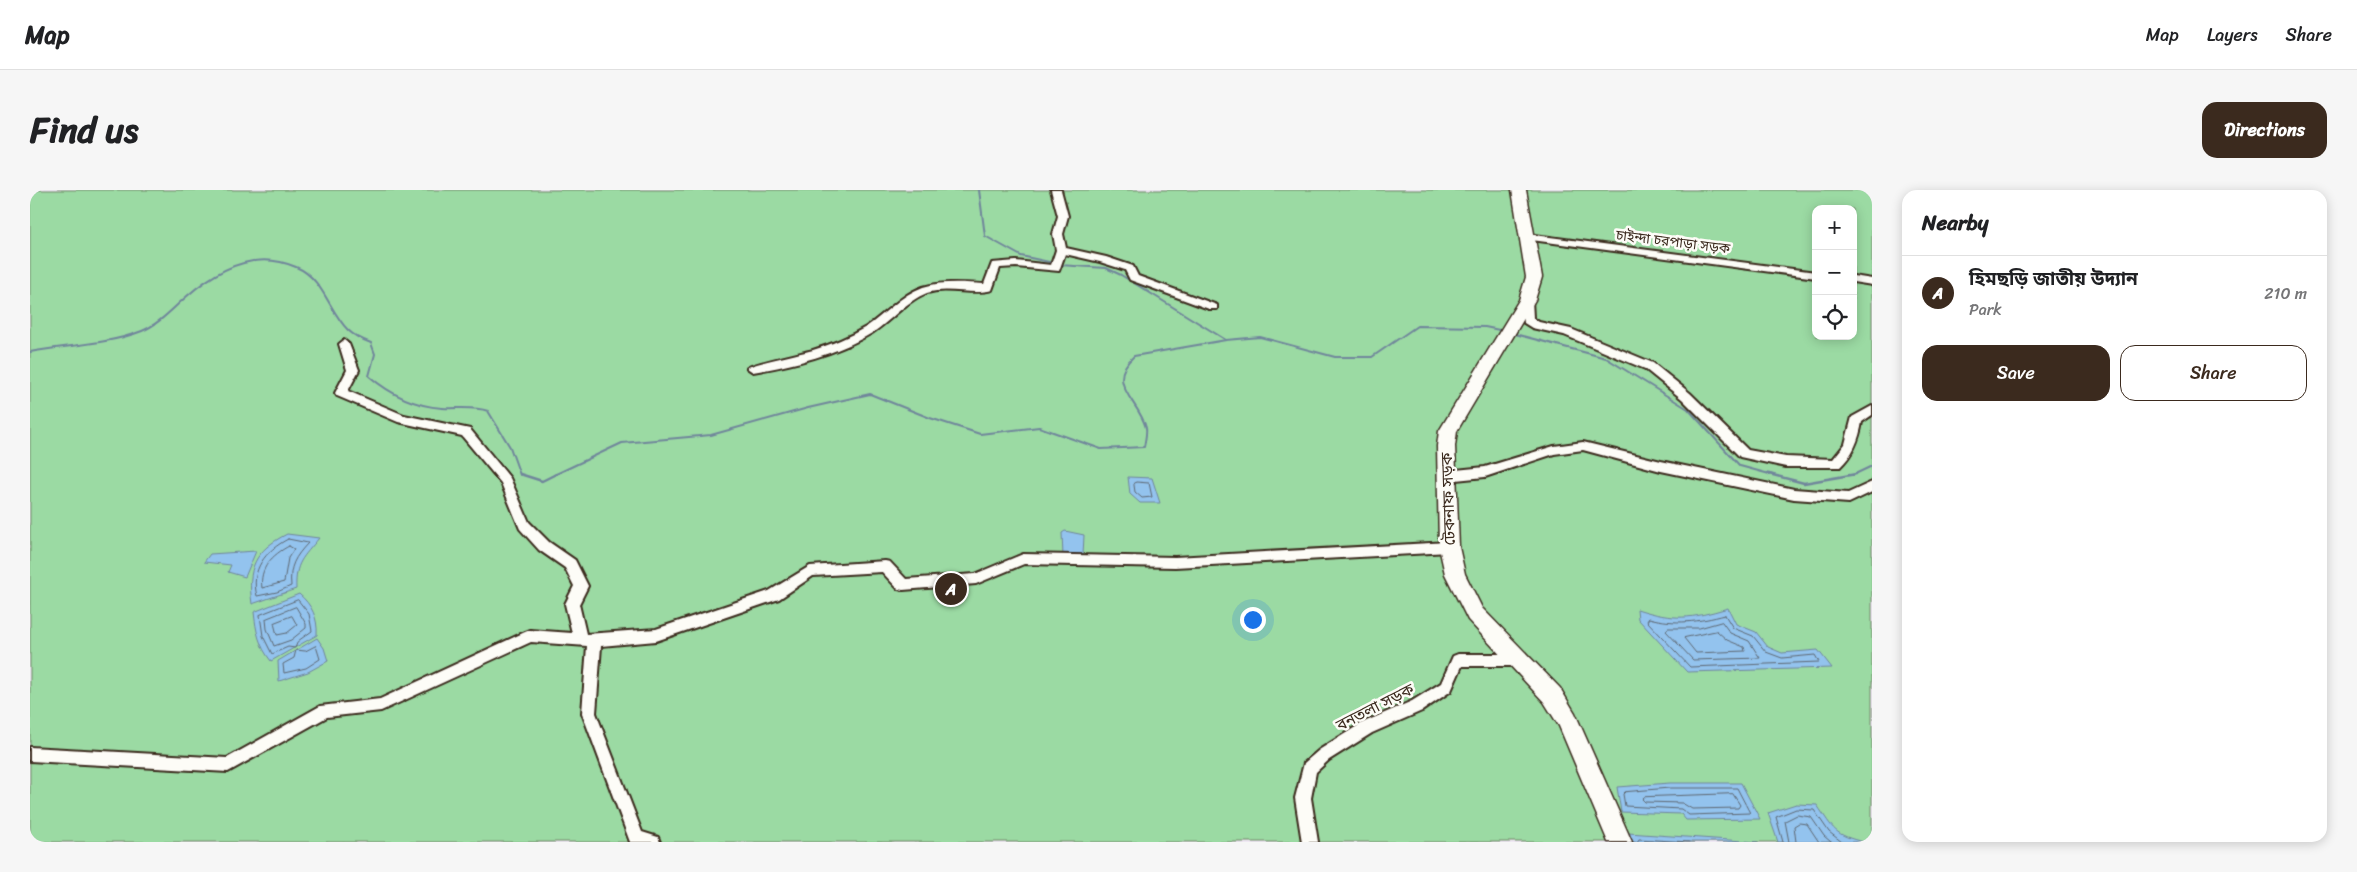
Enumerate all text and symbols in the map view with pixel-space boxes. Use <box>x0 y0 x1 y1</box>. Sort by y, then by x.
text: Map <box>25 14 69 56</box>
text: Map <box>2146 19 2179 51</box>
text: Layers <box>2207 19 2258 51</box>
text: Share <box>2286 19 2332 51</box>
text: Find us <box>30 99 138 161</box>
button: Directions <box>2202 102 2327 158</box>
text: Nearby <box>1922 204 1988 242</box>
map controls <box>1812 205 1857 340</box>
button: + <box>1812 205 1857 250</box>
street label: চাইন্দা চরপাড়া সড়ক <box>1613 222 1732 261</box>
button: − <box>1812 250 1857 295</box>
text: হিমছড়ি জাতীয় উদ্যান <box>1969 262 2138 295</box>
text: A <box>1933 279 1943 308</box>
text: 210 m <box>2264 279 2307 308</box>
button: locate <box>1812 295 1857 340</box>
text: Park <box>1969 295 2002 324</box>
button: Save <box>1922 345 2110 401</box>
button: Share <box>2120 345 2307 401</box>
street label: টেকনাফ সড়ক <box>1432 451 1464 546</box>
pin: A <box>935 570 967 608</box>
your location <box>1240 607 1266 633</box>
street label: বনতলা সড়ক <box>1330 674 1420 740</box>

